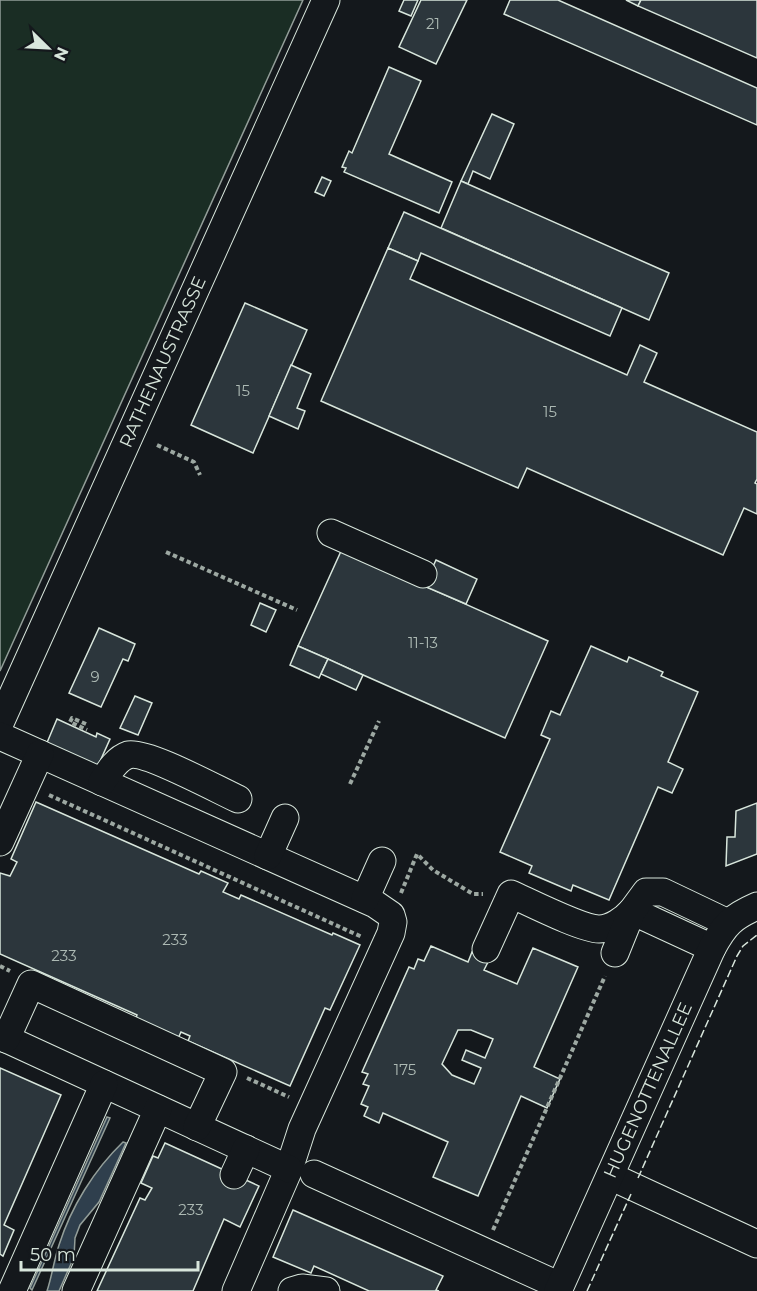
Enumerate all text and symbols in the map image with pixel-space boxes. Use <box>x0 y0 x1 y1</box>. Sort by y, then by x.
house number: 21 <box>426 14 440 33</box>
north arrow <box>18 18 78 78</box>
text: N <box>50 44 73 64</box>
street label: RATHENAUSTRASSE <box>115 273 211 451</box>
house number: 15 <box>236 381 250 400</box>
house number: 15 <box>543 402 557 421</box>
house number: 11-13 <box>408 633 438 652</box>
house number: 9 <box>90 667 100 686</box>
house number: 233 <box>162 930 188 949</box>
house number: 233 <box>51 946 77 965</box>
street label: HUGENOTTENALLEE <box>599 999 697 1182</box>
house number: 175 <box>394 1060 416 1079</box>
house number: 233 <box>178 1200 204 1219</box>
scale bar <box>21 1234 198 1272</box>
text: 50 m <box>30 1244 76 1266</box>

